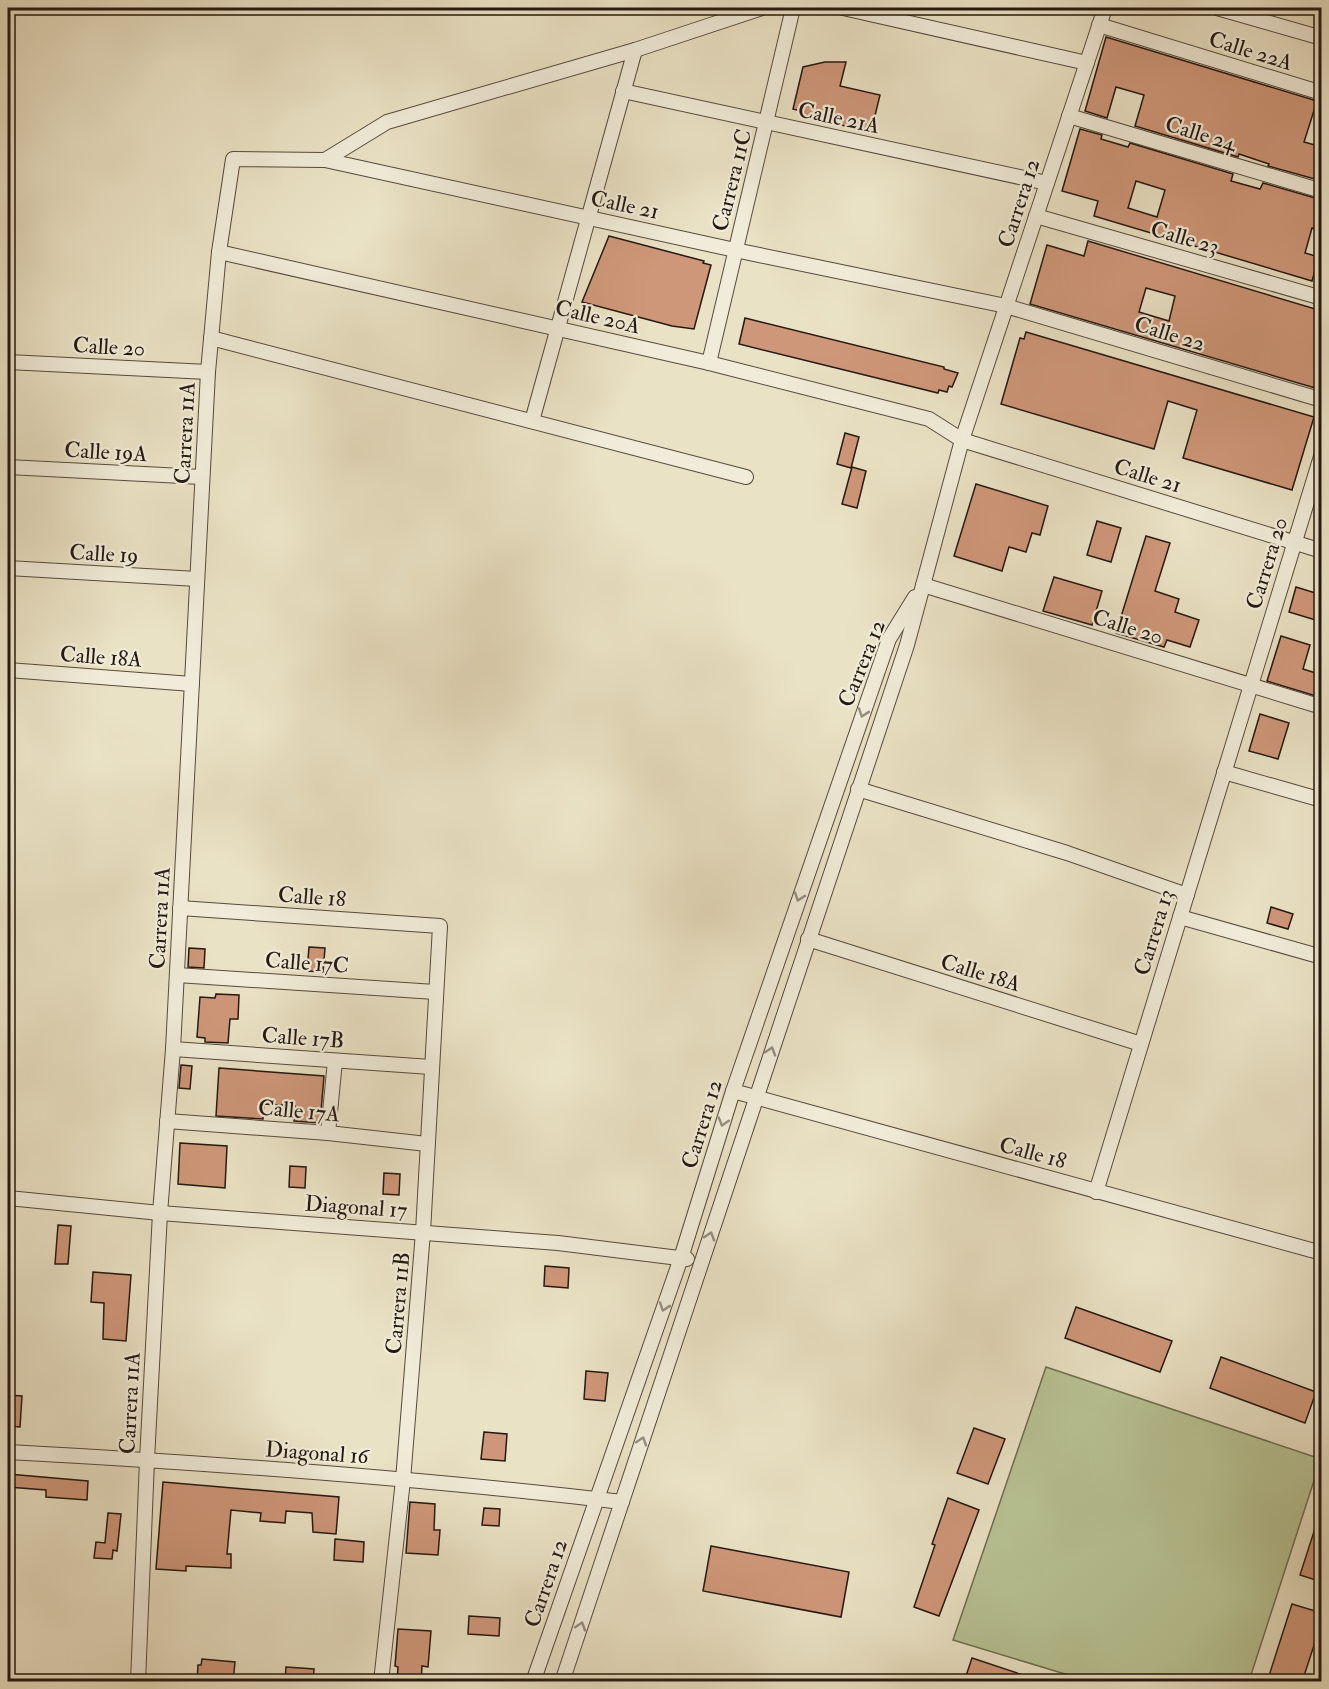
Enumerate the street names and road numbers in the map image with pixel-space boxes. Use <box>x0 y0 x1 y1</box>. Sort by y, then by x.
street label: Calle 22A <box>1205 25 1296 77</box>
street label: Calle 21A <box>795 96 882 140</box>
street label: Calle 24 <box>1162 110 1241 158</box>
street label: Carrera 11C <box>706 126 758 234</box>
street label: Carrera 12 <box>992 155 1046 251</box>
street label: Calle 21 <box>588 184 661 226</box>
street label: Calle 23 <box>1147 215 1222 261</box>
street label: Calle 20A <box>552 294 643 340</box>
street label: Calle 22 <box>1131 310 1208 358</box>
street label: Calle 20 <box>72 331 146 363</box>
street label: Carrera 11A <box>168 381 202 485</box>
street label: Calle 19A <box>64 436 148 468</box>
street label: Calle 21 <box>1111 452 1185 499</box>
street label: Carrera 20 <box>1240 514 1294 613</box>
street label: Calle 19 <box>69 538 139 570</box>
street label: Calle 20 <box>1089 603 1166 651</box>
street label: Carrera 12 <box>832 616 892 711</box>
street label: Calle 18A <box>59 640 143 674</box>
street label: Carrera 11A <box>143 866 177 970</box>
street label: Calle 18 <box>277 881 347 913</box>
street label: Carrera 13 <box>1128 886 1180 979</box>
street label: Calle 17C <box>264 946 350 980</box>
street label: Calle 18A <box>937 948 1024 998</box>
street label: Calle 17B <box>261 1021 345 1055</box>
street label: Carrera 12 <box>675 1076 729 1172</box>
street label: Calle 17A <box>257 1093 341 1129</box>
street label: Calle 18 <box>996 1131 1069 1175</box>
street label: Diagonal 17 <box>304 1189 408 1225</box>
street label: Carrera 11B <box>380 1251 416 1355</box>
street label: Carrera 11A <box>113 1351 147 1455</box>
street label: Diagonal 16 <box>264 1435 372 1471</box>
street label: Carrera 12 <box>518 1536 574 1631</box>

